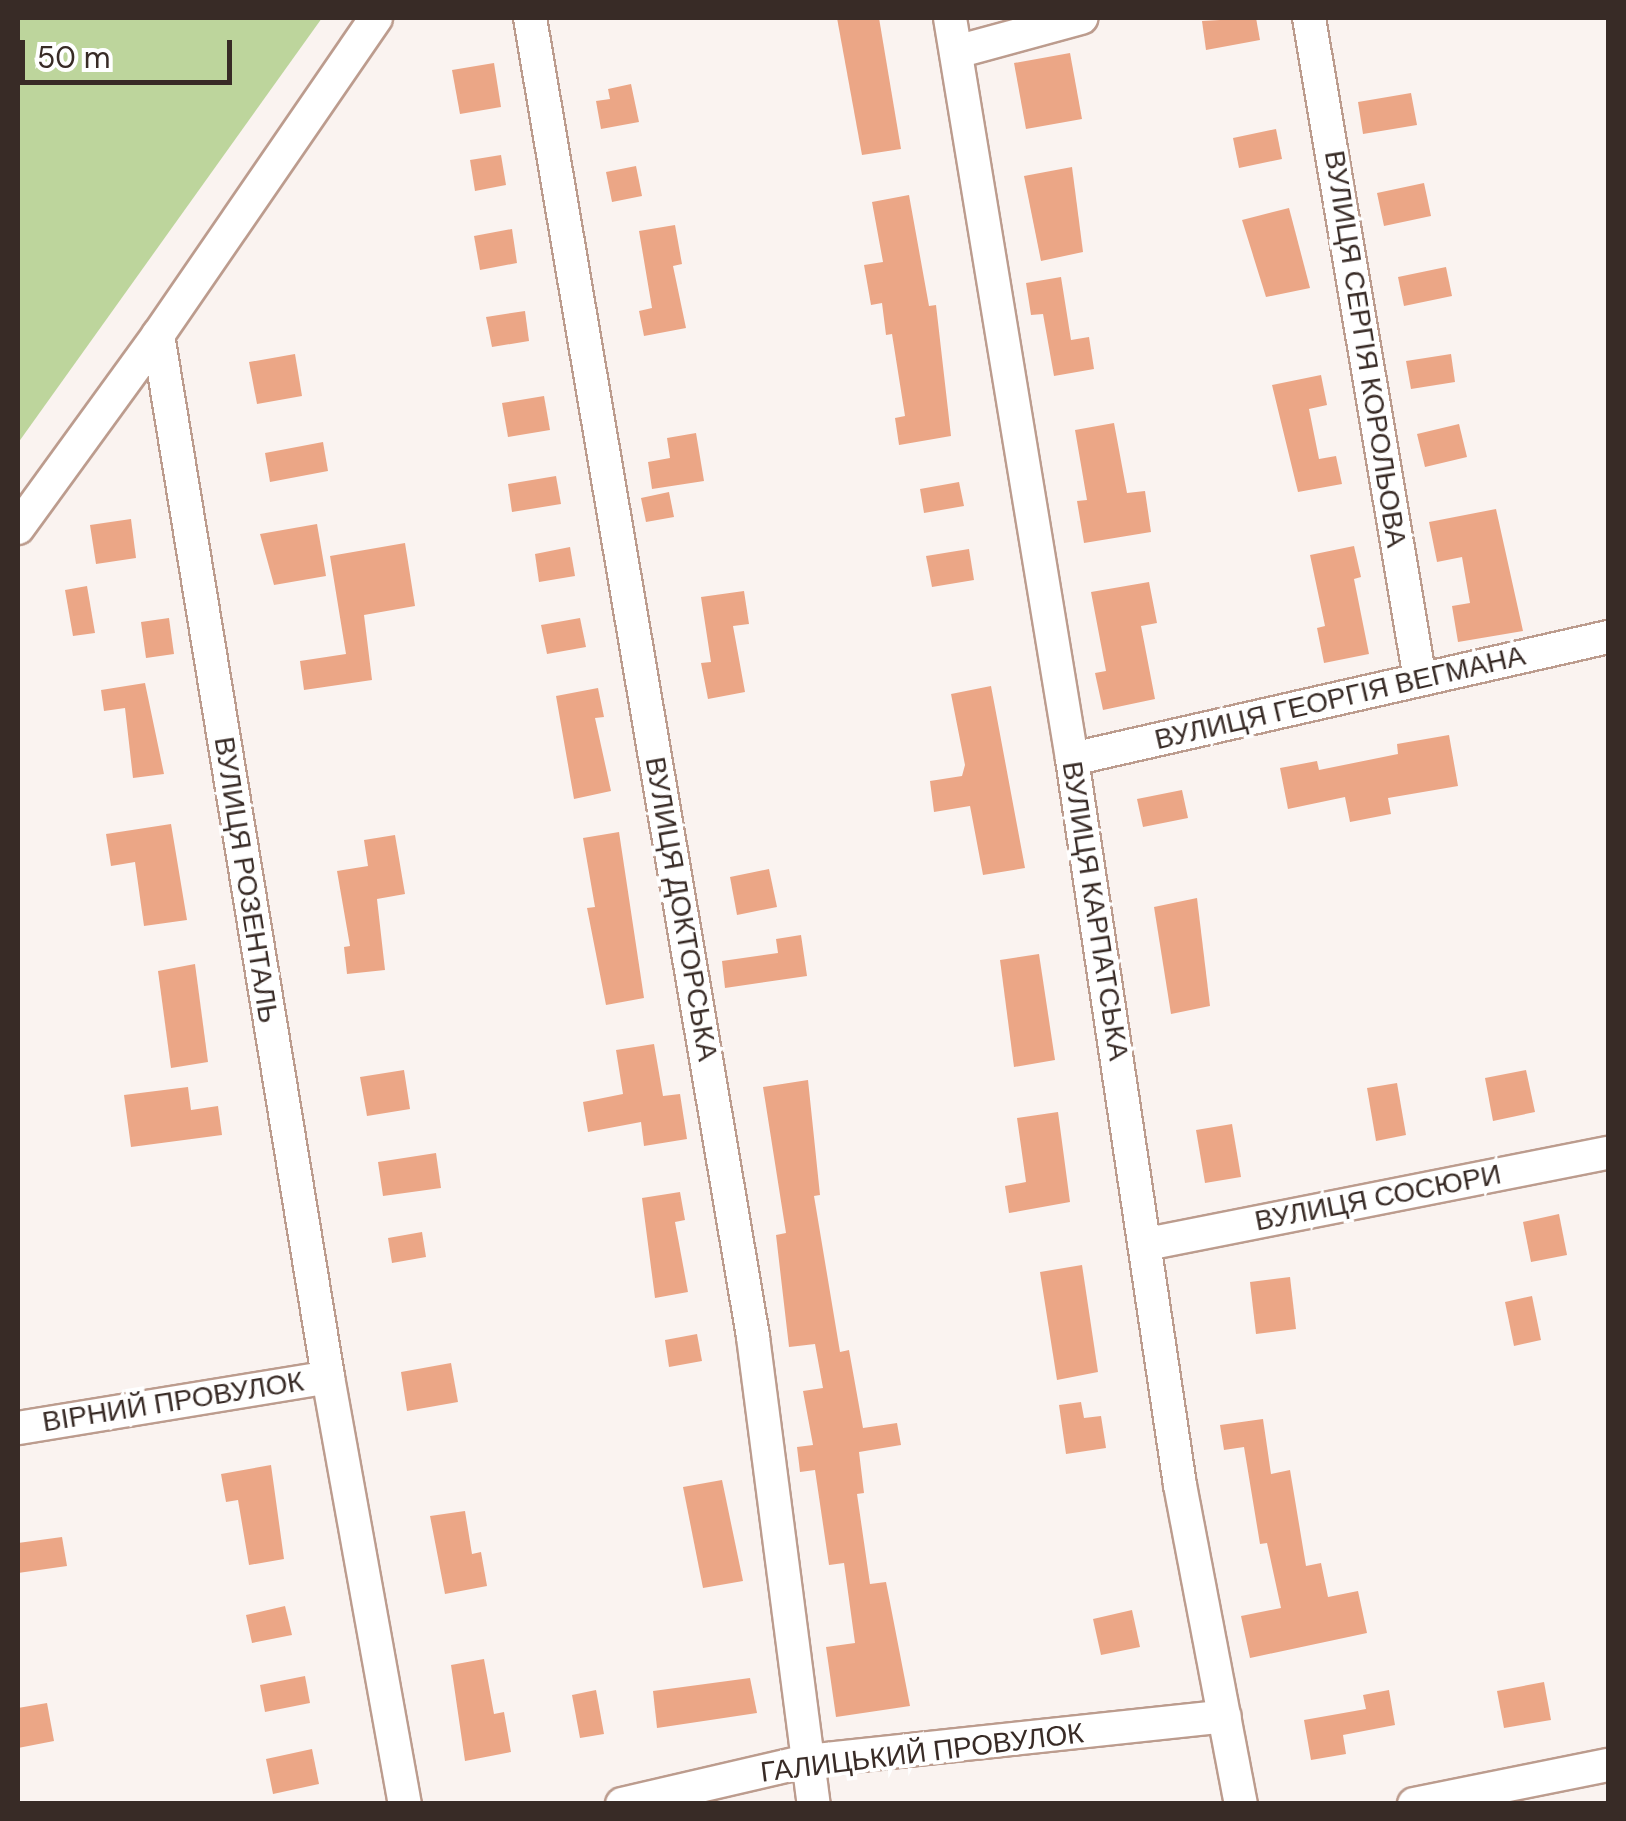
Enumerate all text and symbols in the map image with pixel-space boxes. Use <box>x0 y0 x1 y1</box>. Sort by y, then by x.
scale bar <box>25 20 238 82</box>
text: 50 m <box>37 38 111 77</box>
street label: ВУЛИЦЯ СЕРГІЯ КОРОЛЬОВА <box>1317 148 1413 550</box>
street label: ВУЛИЦЯ ГЕОРГІЯ ВЕГМАНА <box>1152 639 1528 757</box>
street label: ВУЛИЦЯ РОЗЕНТАЛЬ <box>207 734 285 1026</box>
street label: ВУЛИЦЯ ДОКТОРСЬКА <box>638 754 724 1064</box>
street label: ВУЛИЦЯ КАРПАТСЬКА <box>1055 759 1135 1063</box>
street label: ВУЛИЦЯ СОСЮРИ <box>1252 1158 1504 1238</box>
street label: ВІРНИЙ ПРОВУЛОК <box>40 1365 306 1439</box>
street label: ГАЛИЦЬКИЙ ПРОВУЛОК <box>759 1717 1085 1789</box>

